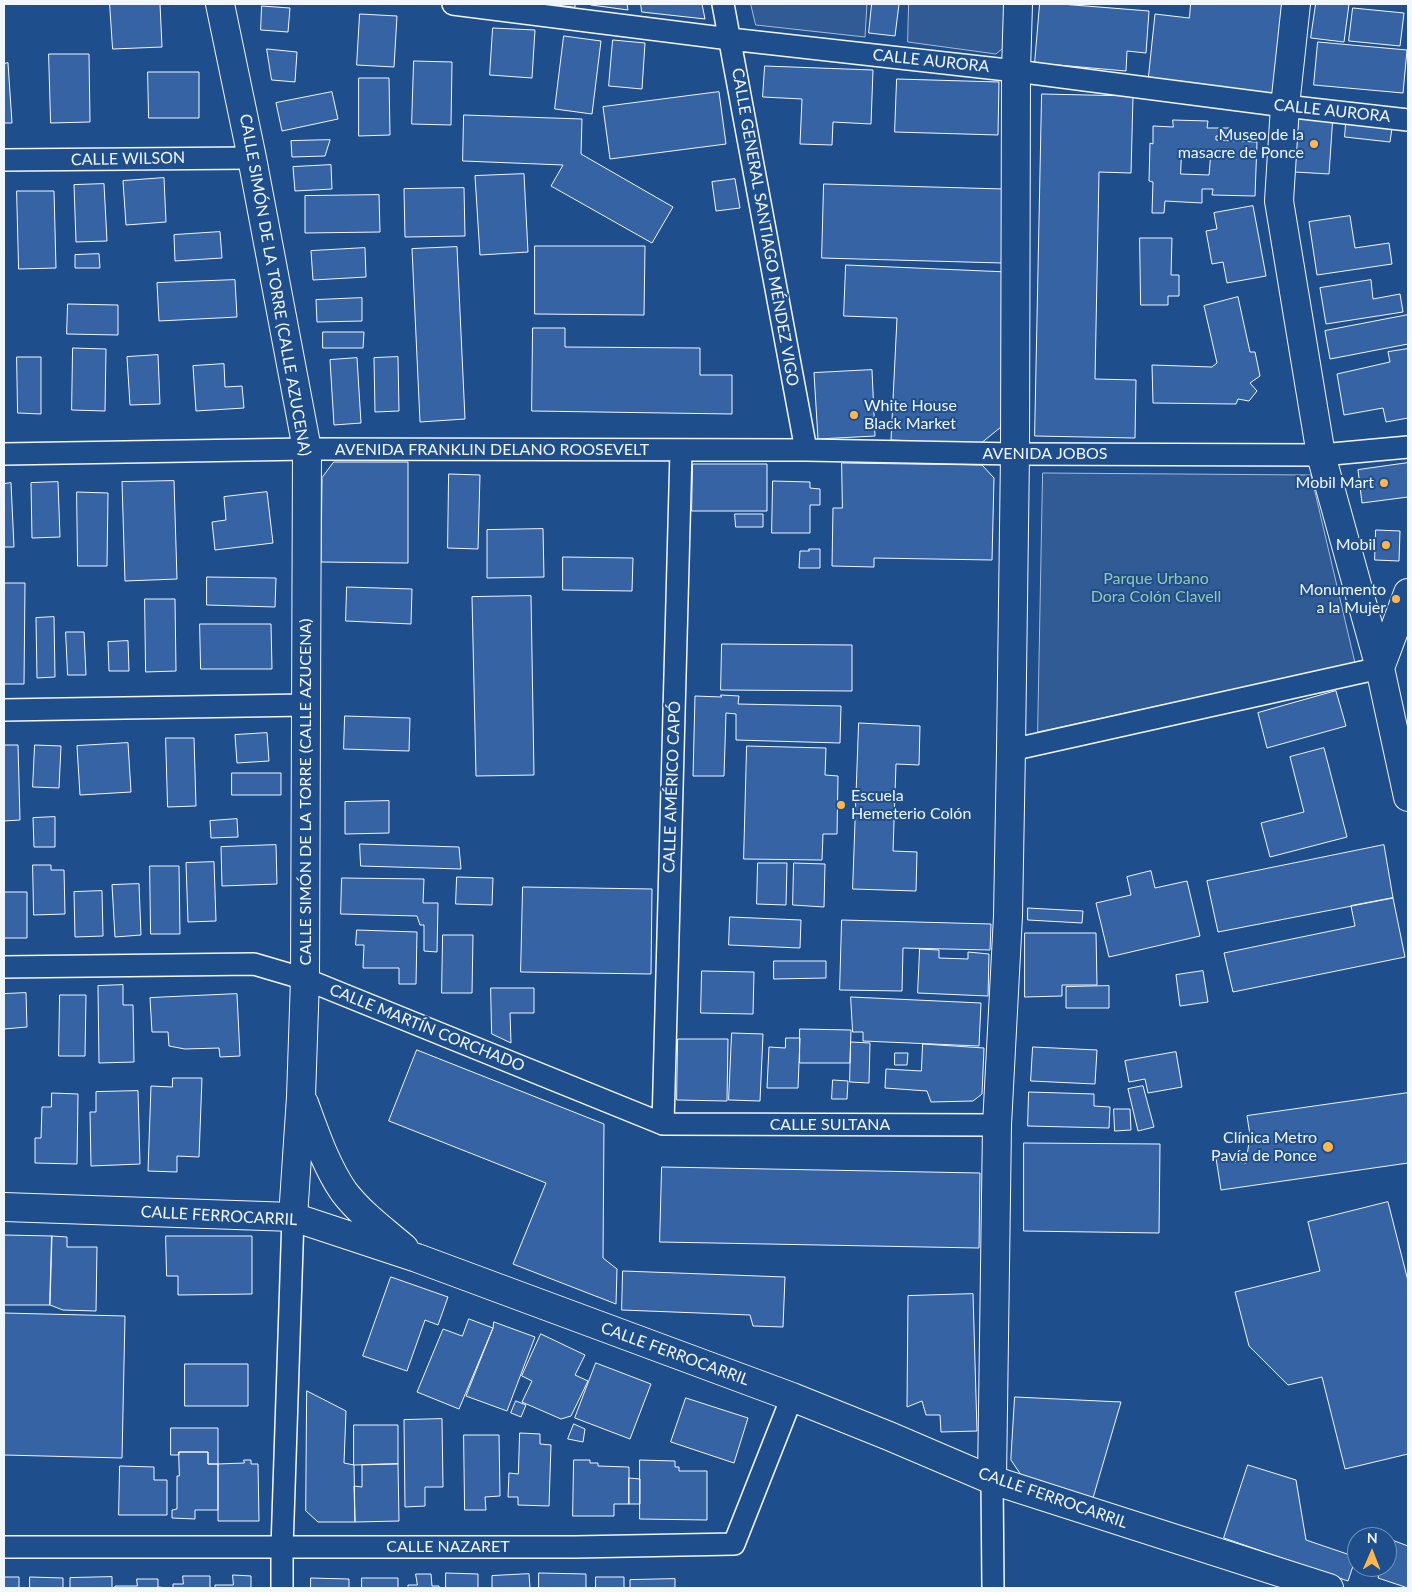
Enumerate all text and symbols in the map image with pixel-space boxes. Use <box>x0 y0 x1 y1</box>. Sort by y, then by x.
street label: CALLE AURORA <box>872 45 990 77</box>
street label: CALLE GENERAL SANTIAGO MÉNDEZ VIGO <box>728 66 802 388</box>
street label: CALLE AURORA <box>1273 95 1391 127</box>
street label: CALLE SIMÓN DE LA TORRE (CALLE AZUCENA) <box>235 113 315 457</box>
place label: Museo de la masacre de Ponce <box>1178 125 1304 163</box>
marker: Museo de la masacre de Ponce <box>1308 138 1320 150</box>
street label: CALLE WILSON <box>71 148 185 170</box>
place label: White House Black Market <box>864 396 957 434</box>
marker: White House Black Market <box>848 409 860 421</box>
street label: AVENIDA FRANKLIN DELANO ROOSEVELT <box>335 440 649 460</box>
street label: AVENIDA JOBOS <box>983 444 1107 464</box>
place label: Mobil Mart <box>1296 473 1374 493</box>
marker: Mobil Mart <box>1378 477 1390 489</box>
place label: Mobil <box>1336 535 1376 555</box>
marker: Mobil <box>1380 539 1392 551</box>
park label: Parque Urbano Dora Colón Clavell <box>1091 569 1221 607</box>
place label: Monumento a la Mujer <box>1299 580 1386 618</box>
marker: Monumento a la Mujer <box>1390 593 1402 605</box>
street label: CALLE SIMÓN DE LA TORRE (CALLE AZUCENA) <box>296 619 316 965</box>
street label: CALLE AMÉRICO CAPÓ <box>659 701 685 873</box>
place label: Escuela Hemeterio Colón <box>851 786 971 824</box>
marker: Escuela Hemeterio Colón <box>835 799 847 811</box>
street label: CALLE MARTÍN CORCHADO <box>327 980 527 1076</box>
street label: CALLE SULTANA <box>770 1115 890 1135</box>
place label: Clínica Metro Pavía de Ponce <box>1211 1128 1317 1166</box>
marker: Clínica Metro Pavía de Ponce <box>1321 1140 1335 1154</box>
street label: CALLE FERROCARRIL <box>140 1202 298 1230</box>
street label: CALLE FERROCARRIL <box>598 1318 752 1390</box>
street label: CALLE FERROCARRIL <box>976 1463 1130 1533</box>
north arrow <box>1347 1527 1397 1577</box>
text: N <box>1367 1529 1378 1546</box>
street label: CALLE NAZARET <box>386 1537 510 1557</box>

